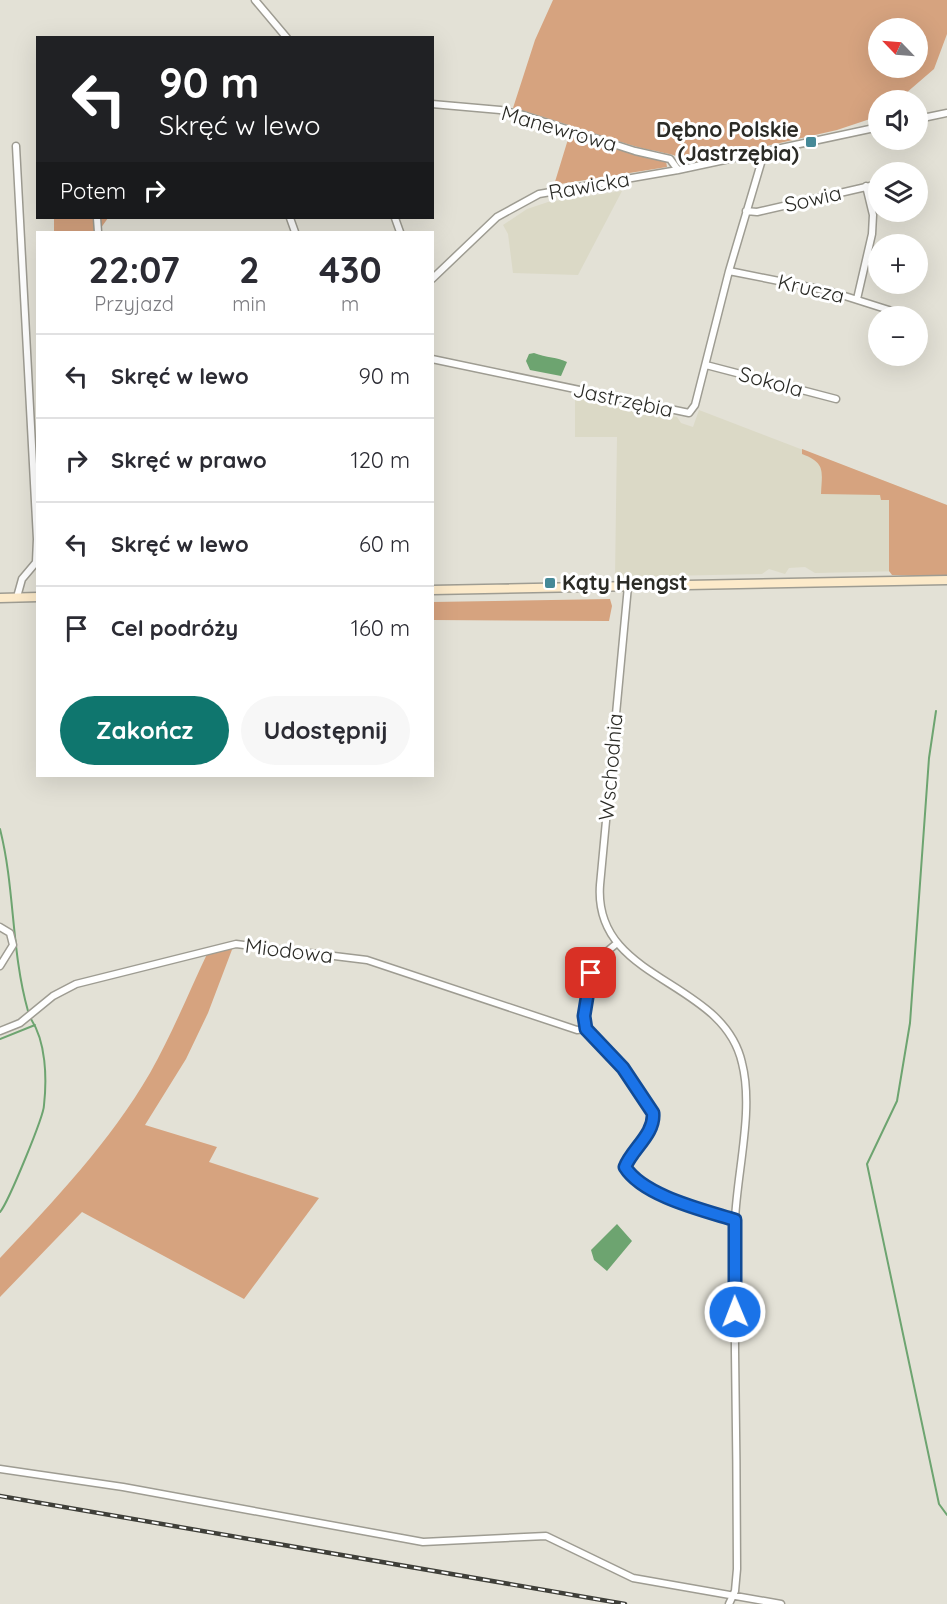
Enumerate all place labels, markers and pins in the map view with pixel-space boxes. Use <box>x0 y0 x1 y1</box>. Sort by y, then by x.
place label: Dębno Polskie (Jastrzębia) <box>656 116 799 166</box>
marker: Dębno Polskie (Jastrzębia) <box>804 135 818 149</box>
place label: Kąty Hengst <box>562 569 688 595</box>
marker: Kąty Hengst <box>543 576 557 590</box>
pin <box>565 947 616 998</box>

